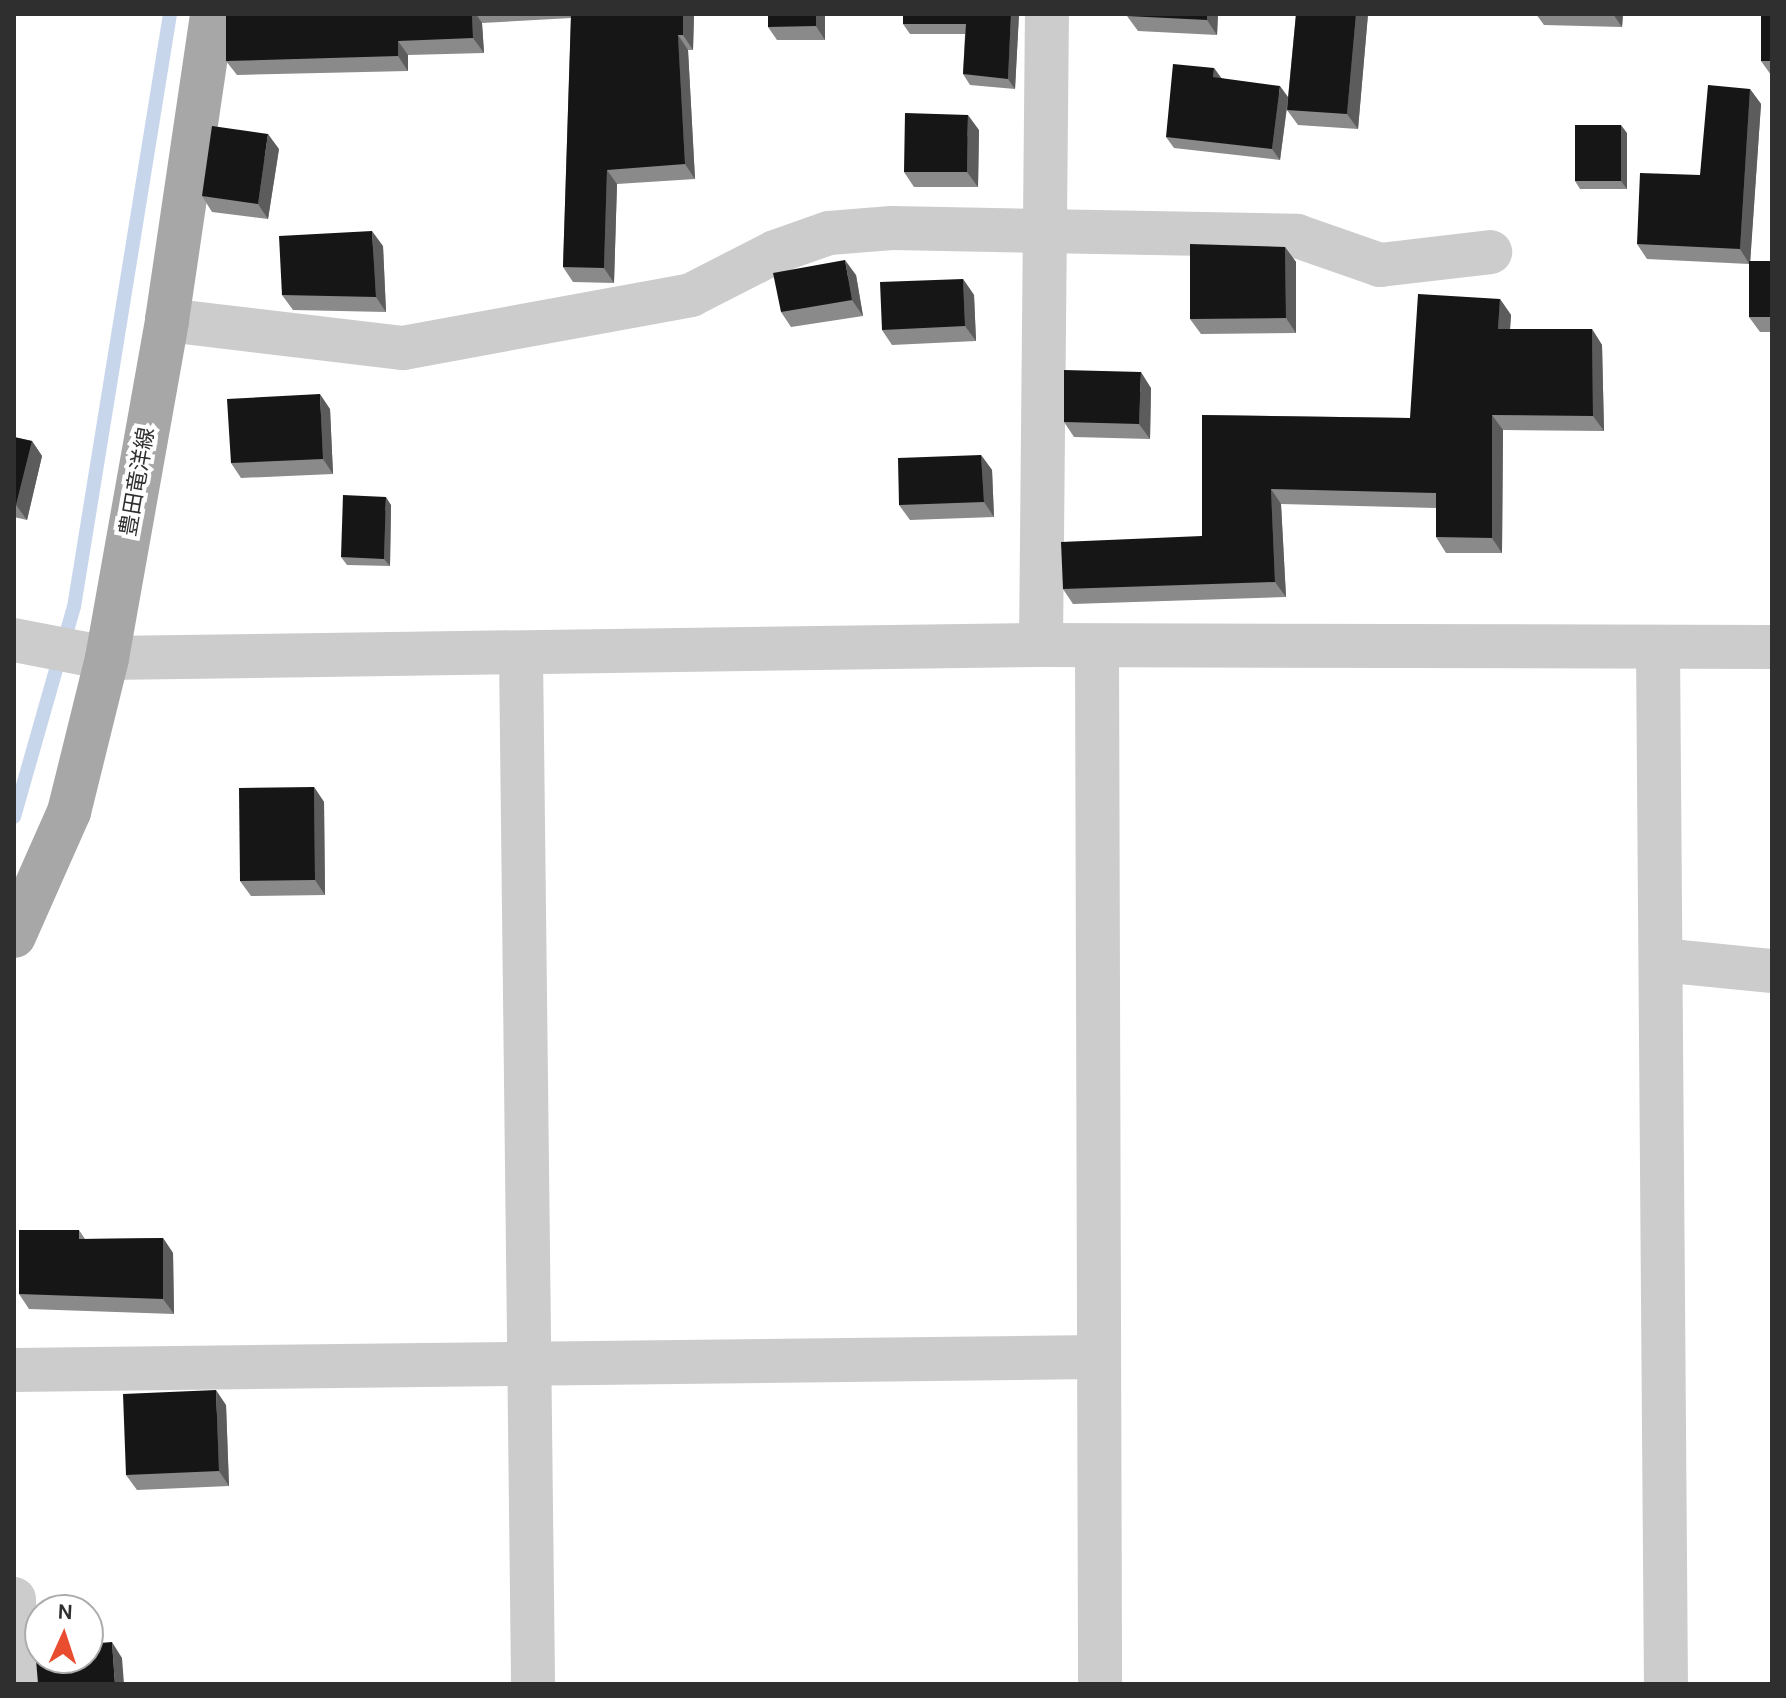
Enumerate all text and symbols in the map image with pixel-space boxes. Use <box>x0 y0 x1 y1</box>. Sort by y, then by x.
street label: 豊田竜洋線 <box>115 426 161 538</box>
north arrow <box>24 1594 104 1674</box>
text: N <box>57 1599 74 1625</box>

